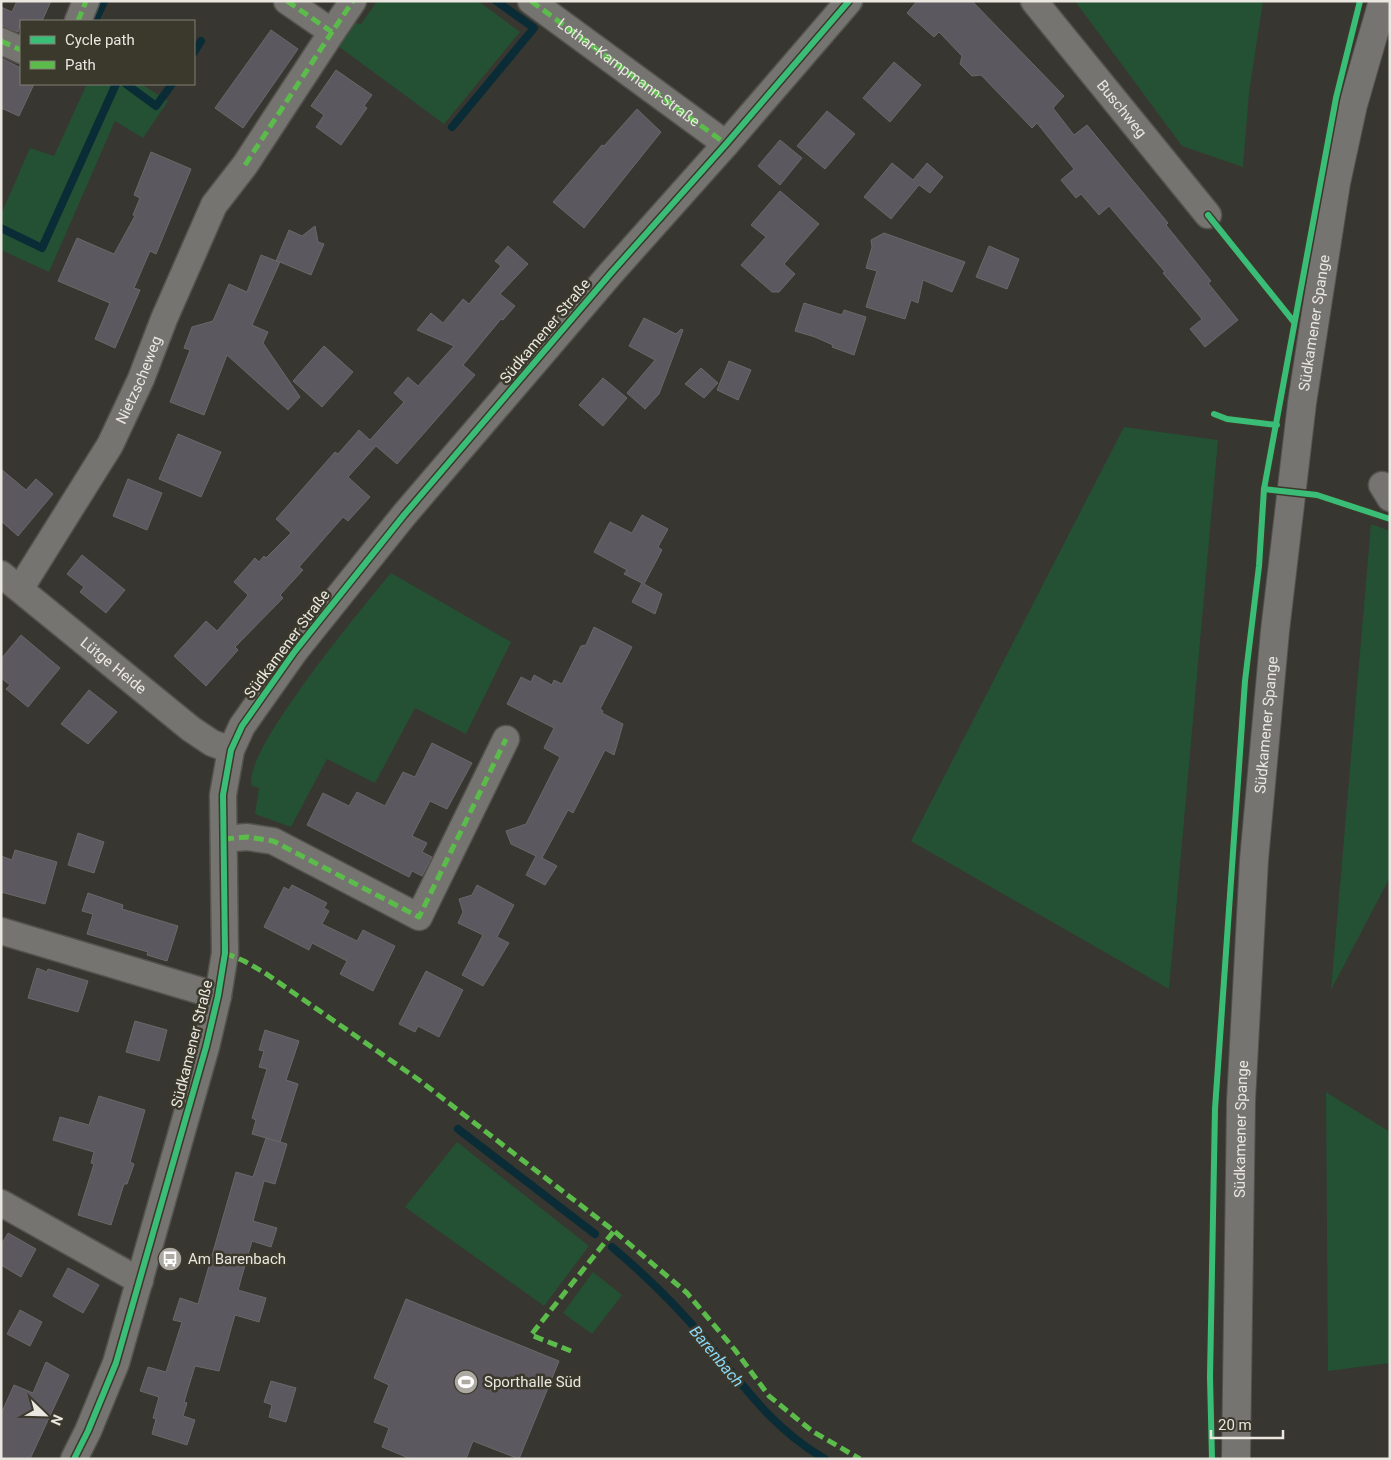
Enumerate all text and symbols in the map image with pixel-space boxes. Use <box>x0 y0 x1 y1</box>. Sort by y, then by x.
street label: Lothar-Kampmann-Straße <box>554 14 703 131</box>
legend <box>20 20 195 85</box>
text: Cycle path <box>65 31 135 49</box>
text: Path <box>65 56 96 74</box>
street label: Buschweg <box>1093 76 1151 141</box>
street label: Südkamener Spange <box>1295 253 1334 392</box>
street label: Südkamener Straße <box>496 275 594 387</box>
street label: Nietzscheweg <box>112 333 166 427</box>
street label: Südkamener Straße <box>240 586 334 702</box>
street label: Lütge Heide <box>77 633 150 698</box>
street label: Südkamener Spange <box>1251 655 1282 794</box>
street label: Südkamener Straße <box>167 978 217 1110</box>
street label: Südkamener Spange <box>1231 1060 1252 1198</box>
bus stop icon: Am Barenbach <box>157 1246 183 1272</box>
place label: Am Barenbach <box>188 1250 286 1268</box>
water label: Barenbach <box>686 1322 748 1391</box>
sports icon: Sporthalle Süd <box>453 1369 479 1395</box>
place label: Sporthalle Süd <box>484 1373 581 1391</box>
north arrow <box>20 1390 70 1440</box>
scale bar <box>1211 1408 1284 1440</box>
text: N <box>48 1412 66 1428</box>
text: 20 m <box>1218 1416 1252 1434</box>

